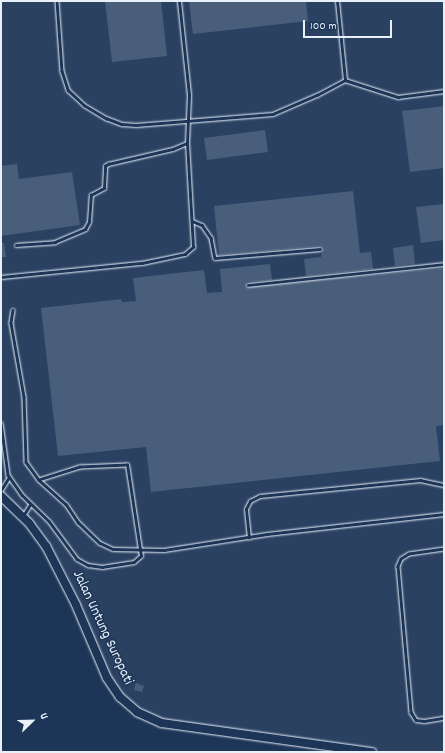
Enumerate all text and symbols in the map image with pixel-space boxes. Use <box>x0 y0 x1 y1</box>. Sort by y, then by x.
scale bar <box>305 12 394 38</box>
text: 100 m <box>310 18 337 35</box>
street label: Jalan Untung Suropati <box>68 568 136 688</box>
north arrow <box>12 701 52 741</box>
text: U <box>35 711 51 722</box>

